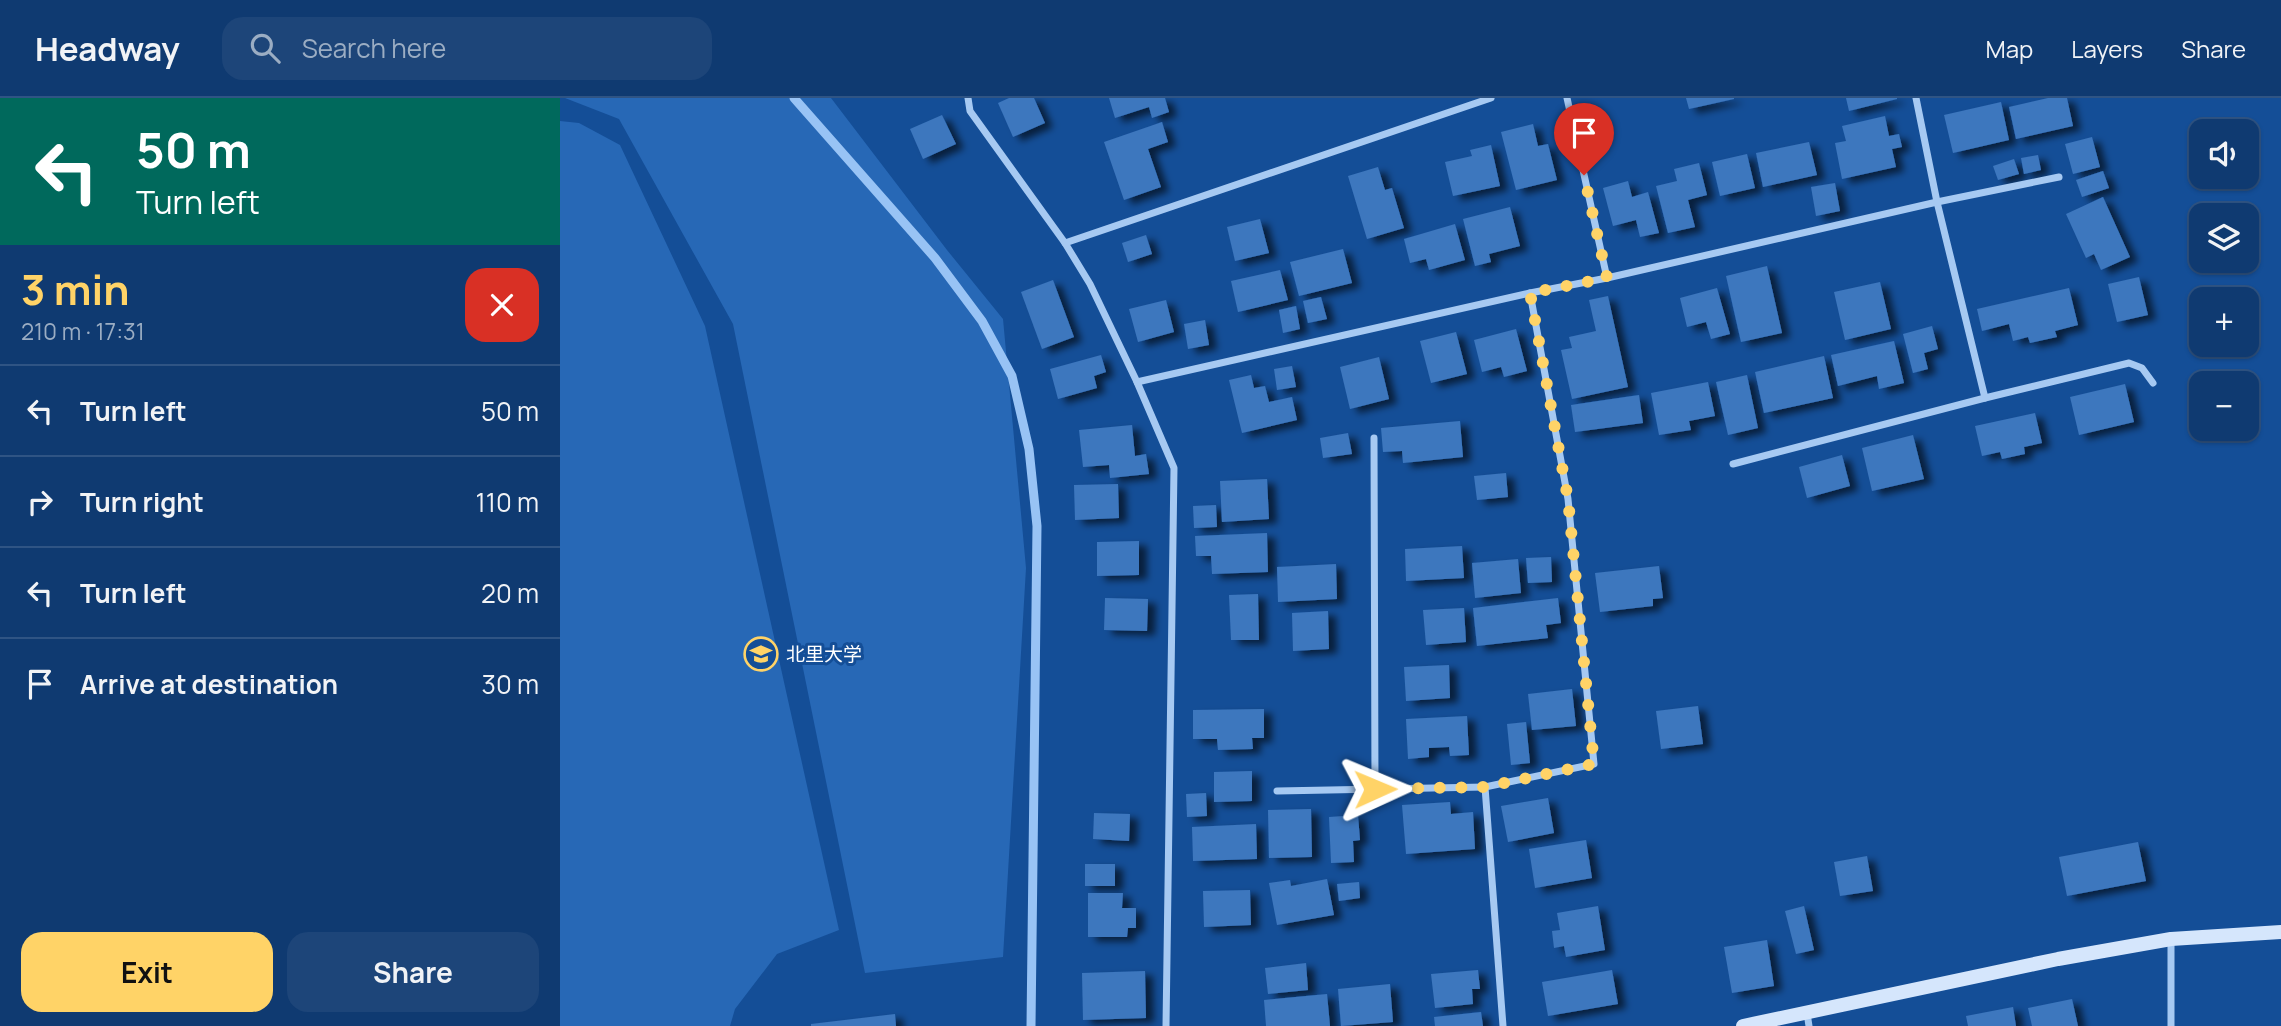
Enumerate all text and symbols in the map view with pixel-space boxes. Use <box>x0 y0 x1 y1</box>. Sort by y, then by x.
search box <box>222 17 712 80</box>
text: Headway <box>35 26 180 71</box>
icon: search <box>246 29 284 67</box>
text: Search here <box>302 30 446 66</box>
text: Map <box>1986 32 2033 65</box>
text: Layers <box>2071 32 2143 65</box>
text: Share <box>2181 32 2246 65</box>
pin <box>1554 103 1614 175</box>
icon: arrive <box>1565 114 1603 152</box>
text: 50 m <box>136 116 251 183</box>
map controls <box>2189 119 2259 441</box>
button: sound <box>2189 119 2259 189</box>
icon: left <box>21 126 112 217</box>
text: Turn left <box>136 180 260 224</box>
button: layers <box>2189 203 2259 273</box>
text: 3 min <box>21 260 130 318</box>
button: close <box>465 268 539 342</box>
button: + <box>2189 287 2259 357</box>
text: 210 m · 17:31 <box>21 315 145 347</box>
button: − <box>2189 371 2259 441</box>
icon: left <box>21 392 59 430</box>
text: Turn left <box>80 393 187 429</box>
text: 50 m <box>481 393 539 429</box>
icon: right <box>21 483 59 521</box>
text: Turn right <box>80 484 204 520</box>
text: 110 m <box>476 484 539 520</box>
icon: left <box>21 574 59 612</box>
text: Turn left <box>80 575 187 611</box>
text: 20 m <box>481 575 539 611</box>
school or university icon: 北里大学 <box>742 635 780 673</box>
place label: 北里大学 <box>786 641 862 667</box>
icon: arrive <box>21 665 59 703</box>
text: Arrive at destination <box>80 666 338 702</box>
text: 30 m <box>482 666 539 702</box>
position arrow <box>1338 752 1412 826</box>
button: Exit <box>21 932 273 1012</box>
button: Share <box>287 932 539 1012</box>

